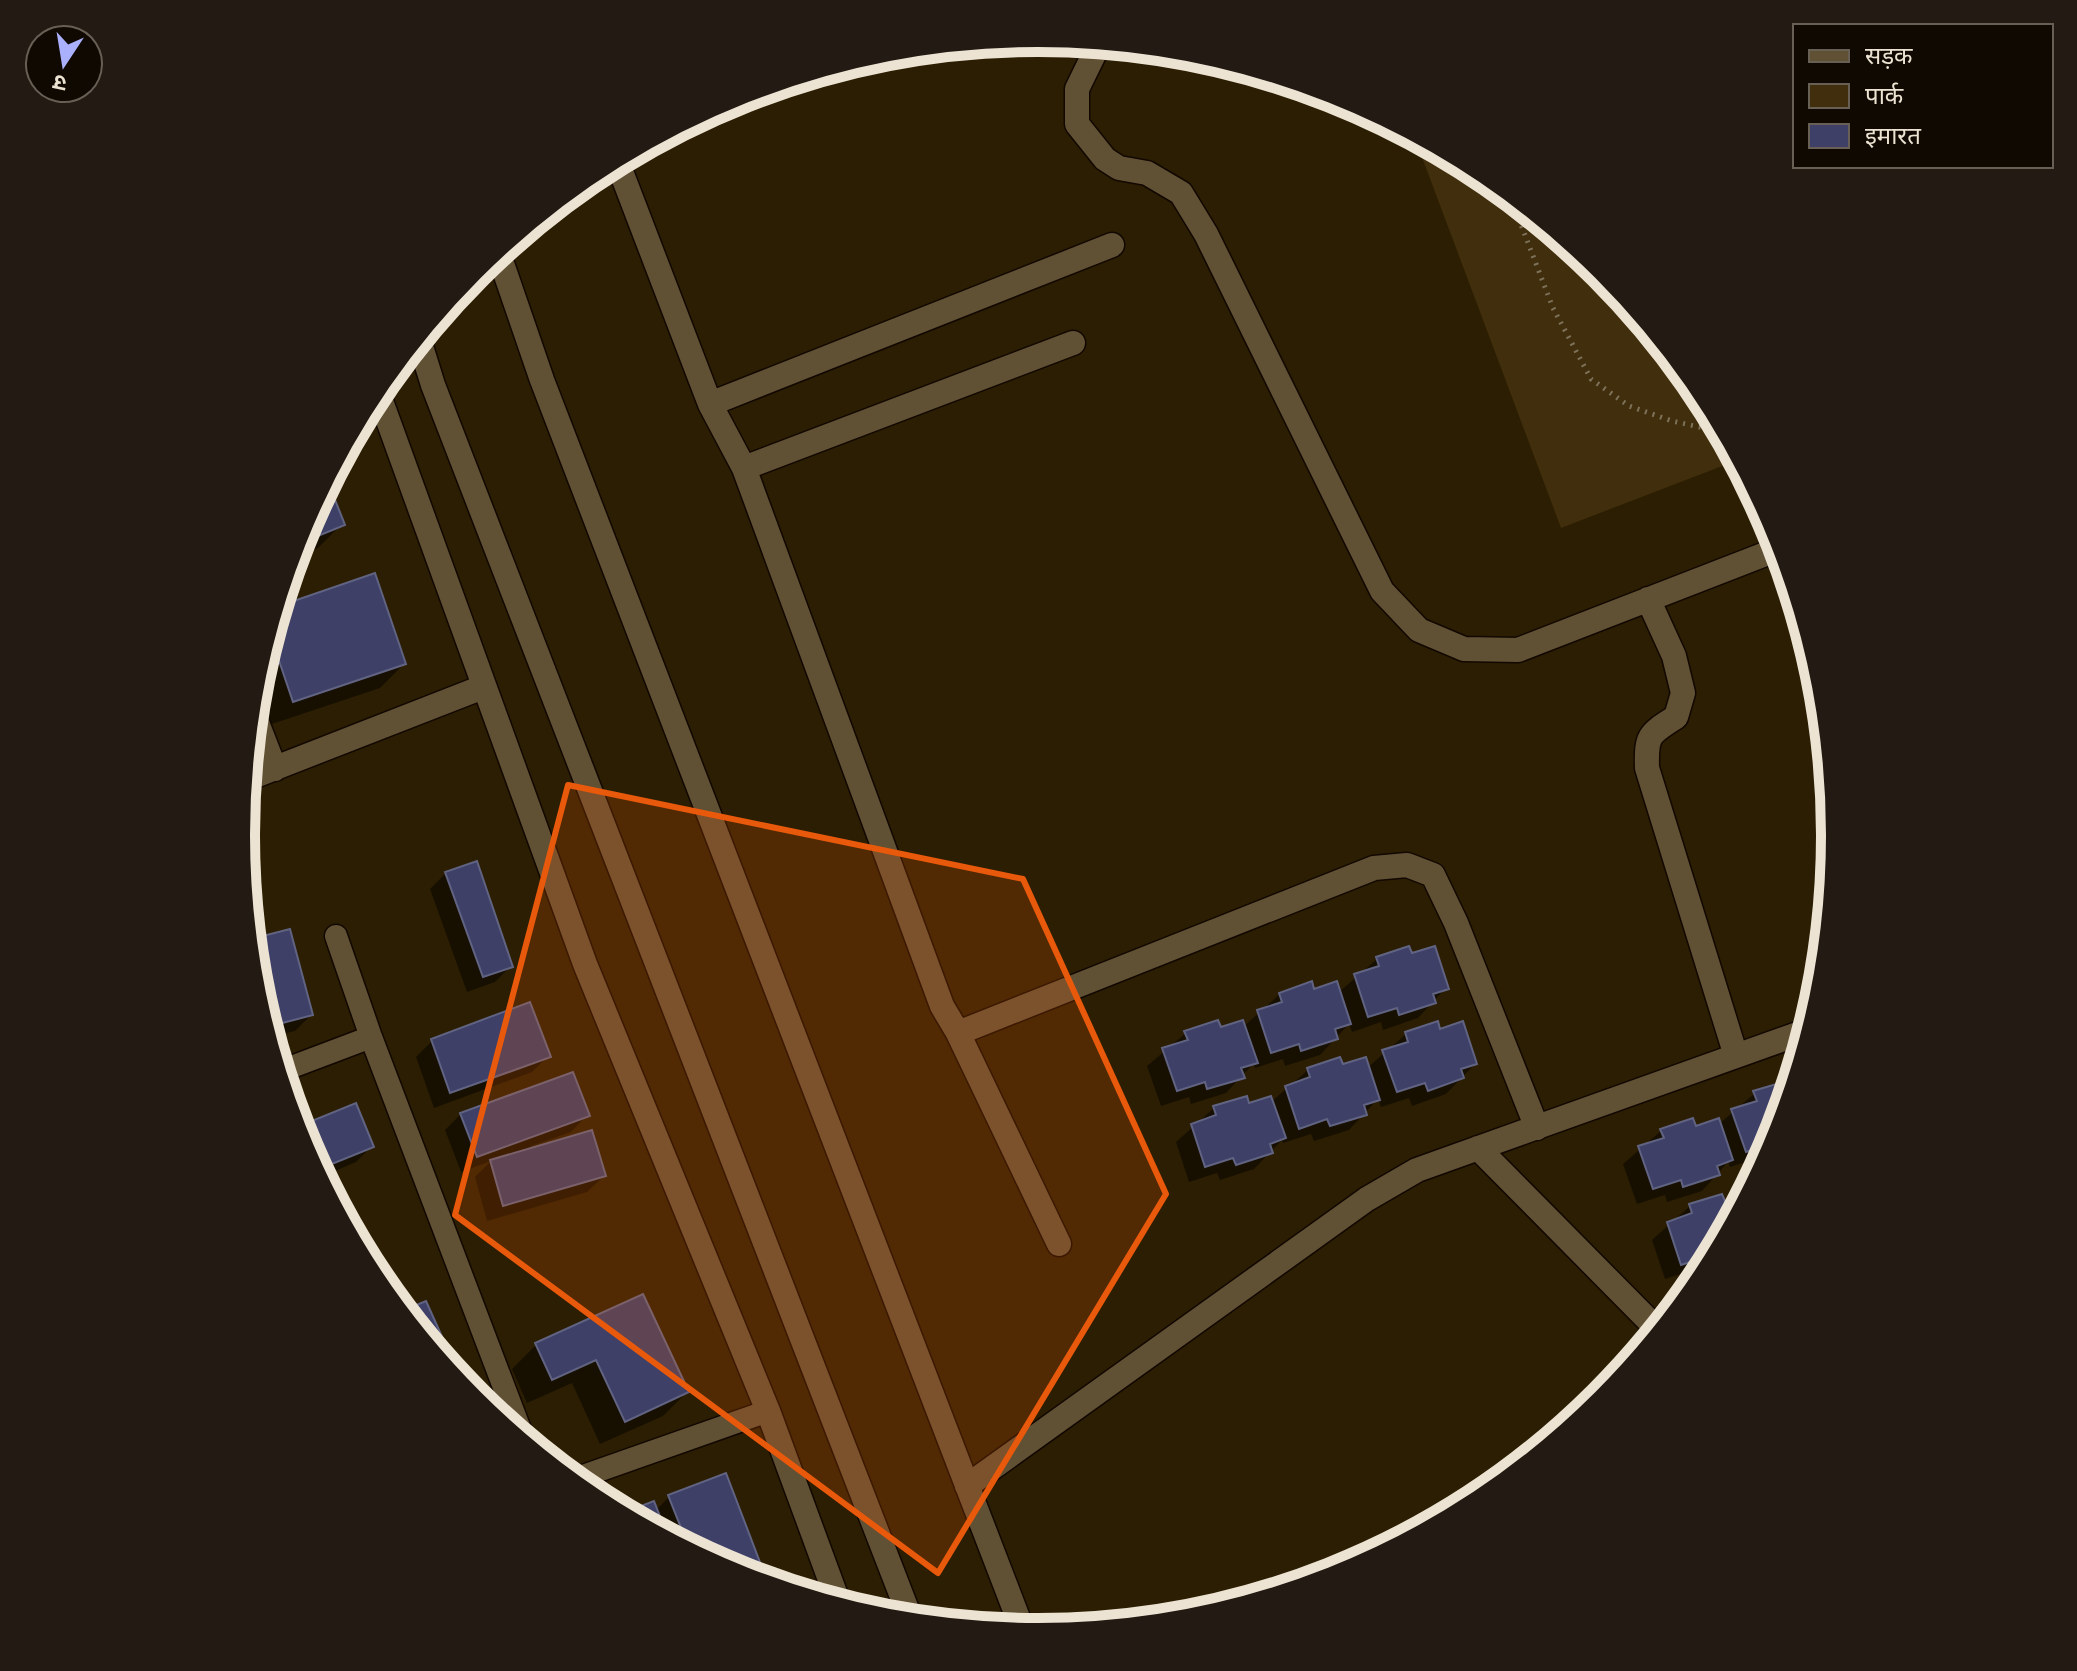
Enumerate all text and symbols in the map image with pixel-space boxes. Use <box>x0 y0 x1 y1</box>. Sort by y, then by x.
north arrow <box>24 24 104 104</box>
legend <box>1793 24 2053 168</box>
text: सड़क <box>1865 41 1913 70</box>
text: उ <box>50 68 69 98</box>
text: पार्क <box>1865 81 1904 110</box>
text: इमारत <box>1865 121 1922 150</box>

